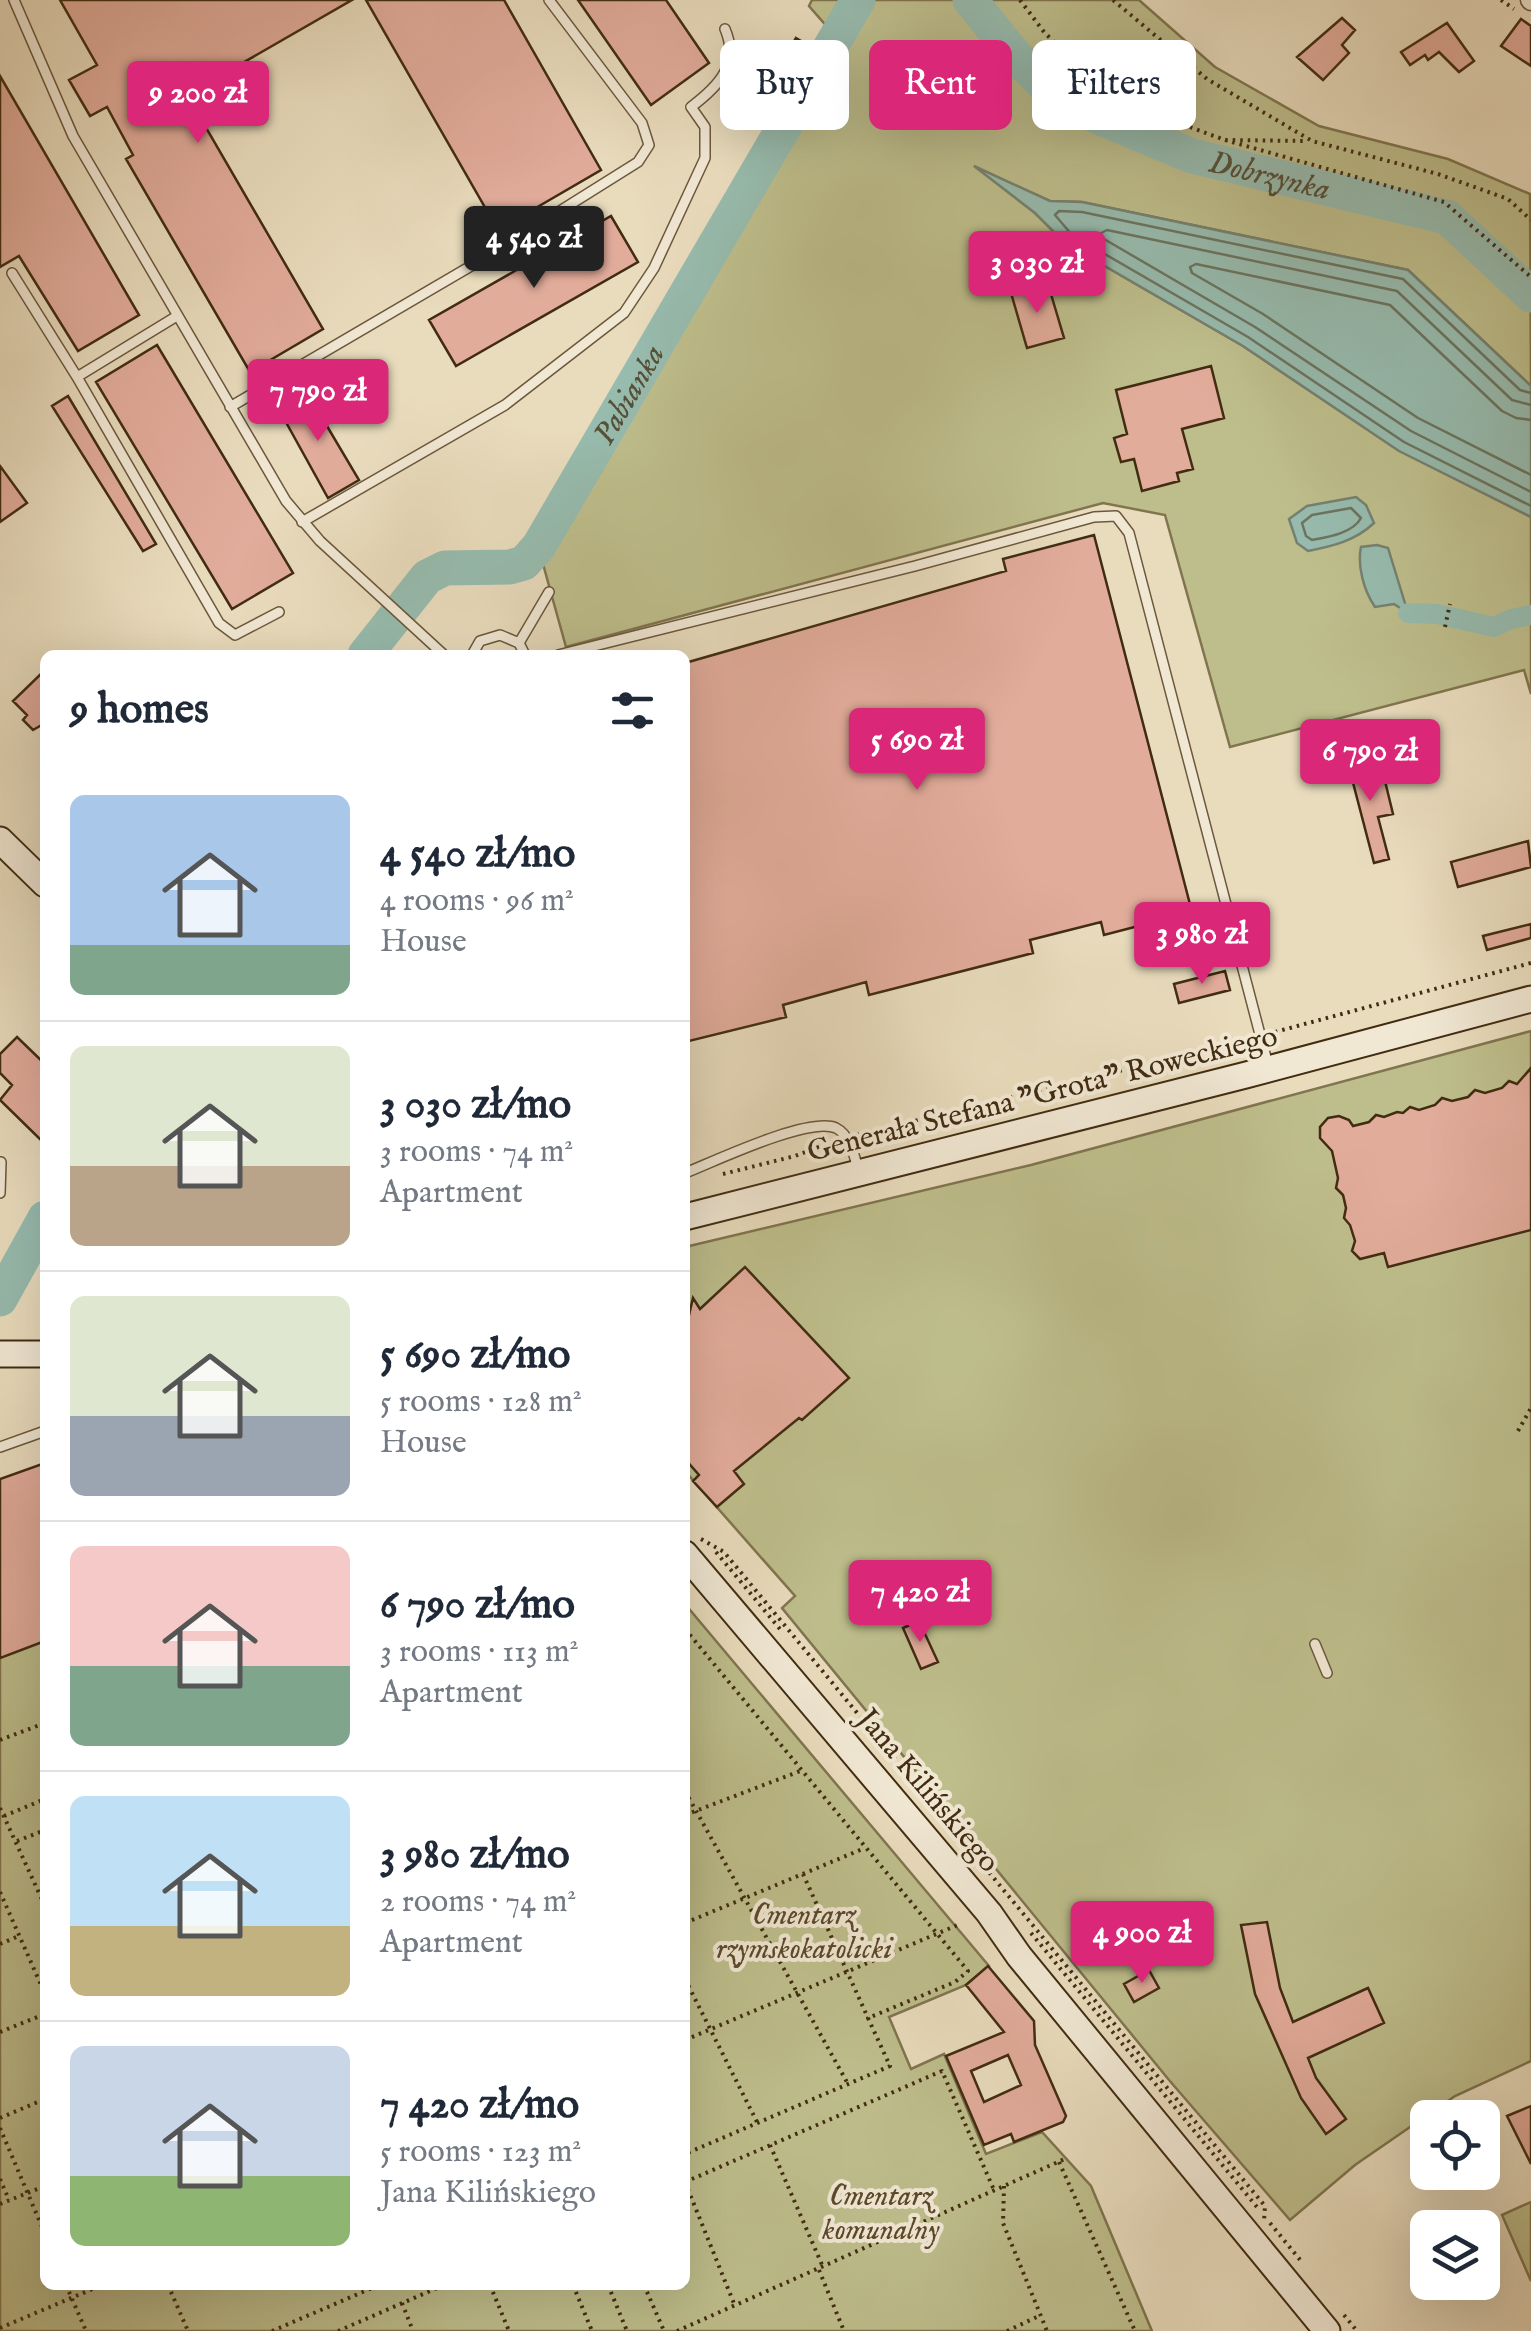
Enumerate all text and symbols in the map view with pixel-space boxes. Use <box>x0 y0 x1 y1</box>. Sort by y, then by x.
chip: Buy <box>720 40 849 130</box>
chip: Rent <box>869 40 1012 130</box>
chip: Filters <box>1032 40 1196 130</box>
pin: 9 200 zł <box>95 61 301 146</box>
text: 9 200 zł <box>149 73 247 114</box>
water label: Dobrzynka <box>1204 143 1334 211</box>
pin: 4 540 zł <box>431 206 637 291</box>
text: 4 540 zł <box>486 218 582 259</box>
pin: 3 030 zł <box>934 231 1140 316</box>
text: 3 030 zł <box>991 243 1083 284</box>
water label: Pabianka <box>585 338 675 453</box>
pin: 7 790 zł <box>215 359 421 444</box>
text: 7 790 zł <box>269 371 367 412</box>
icon: filters <box>605 683 660 738</box>
text: 9 homes <box>70 684 209 737</box>
pin: 5 690 zł <box>814 708 1020 793</box>
pin: 6 790 zł <box>1267 719 1473 804</box>
text: 5 690 zł <box>871 720 963 761</box>
text: 6 790 zł <box>1322 731 1418 772</box>
text: 4 540 zł/mo <box>380 828 575 881</box>
icon: home <box>150 835 270 955</box>
text: 4 rooms · 96 m² <box>380 881 574 922</box>
pin: 3 980 zł <box>1099 902 1305 987</box>
text: 3 980 zł <box>1156 914 1248 955</box>
text: House <box>380 922 467 963</box>
street label: Generała Stefana "Grota" Roweckiego <box>803 1018 1282 1172</box>
text: 3 030 zł/mo <box>380 1079 571 1132</box>
icon: home <box>150 1086 270 1206</box>
text: 3 rooms · 74 m² <box>380 1132 573 1173</box>
text: Apartment <box>380 1173 523 1214</box>
text: 5 690 zł/mo <box>380 1329 570 1382</box>
icon: home <box>150 1336 270 1456</box>
text: 5 rooms · 128 m² <box>380 1382 582 1423</box>
text: House <box>380 1423 467 1464</box>
pin: 7 420 zł <box>817 1560 1023 1645</box>
text: 7 420 zł <box>871 1572 969 1613</box>
text: 6 790 zł/mo <box>380 1579 575 1632</box>
icon: home <box>150 1586 270 1706</box>
text: 3 rooms · 113 m² <box>380 1632 579 1673</box>
text: Apartment <box>380 1673 523 1714</box>
street label: Jana Kilińskiego <box>846 1699 1007 1881</box>
text: 3 980 zł/mo <box>380 1829 570 1882</box>
icon: home <box>150 1836 270 1956</box>
text: 2 rooms · 74 m² <box>380 1882 576 1923</box>
park label: Cmentarz rzymskokatolicki <box>716 1897 894 1969</box>
pin: 4 900 zł <box>1039 1901 1245 1986</box>
text: 4 900 zł <box>1093 1913 1191 1954</box>
text: Apartment <box>380 1923 523 1964</box>
text: 7 420 zł/mo <box>380 2079 579 2132</box>
icon: home <box>150 2086 270 2206</box>
map controls <box>1410 2100 1500 2300</box>
button: locate <box>1410 2100 1500 2190</box>
text: 5 rooms · 123 m² <box>380 2132 581 2173</box>
text: Jana Kilińskiego <box>380 2173 596 2214</box>
park label: Cmentarz komunalny <box>822 2178 940 2250</box>
button: layers <box>1410 2210 1500 2300</box>

